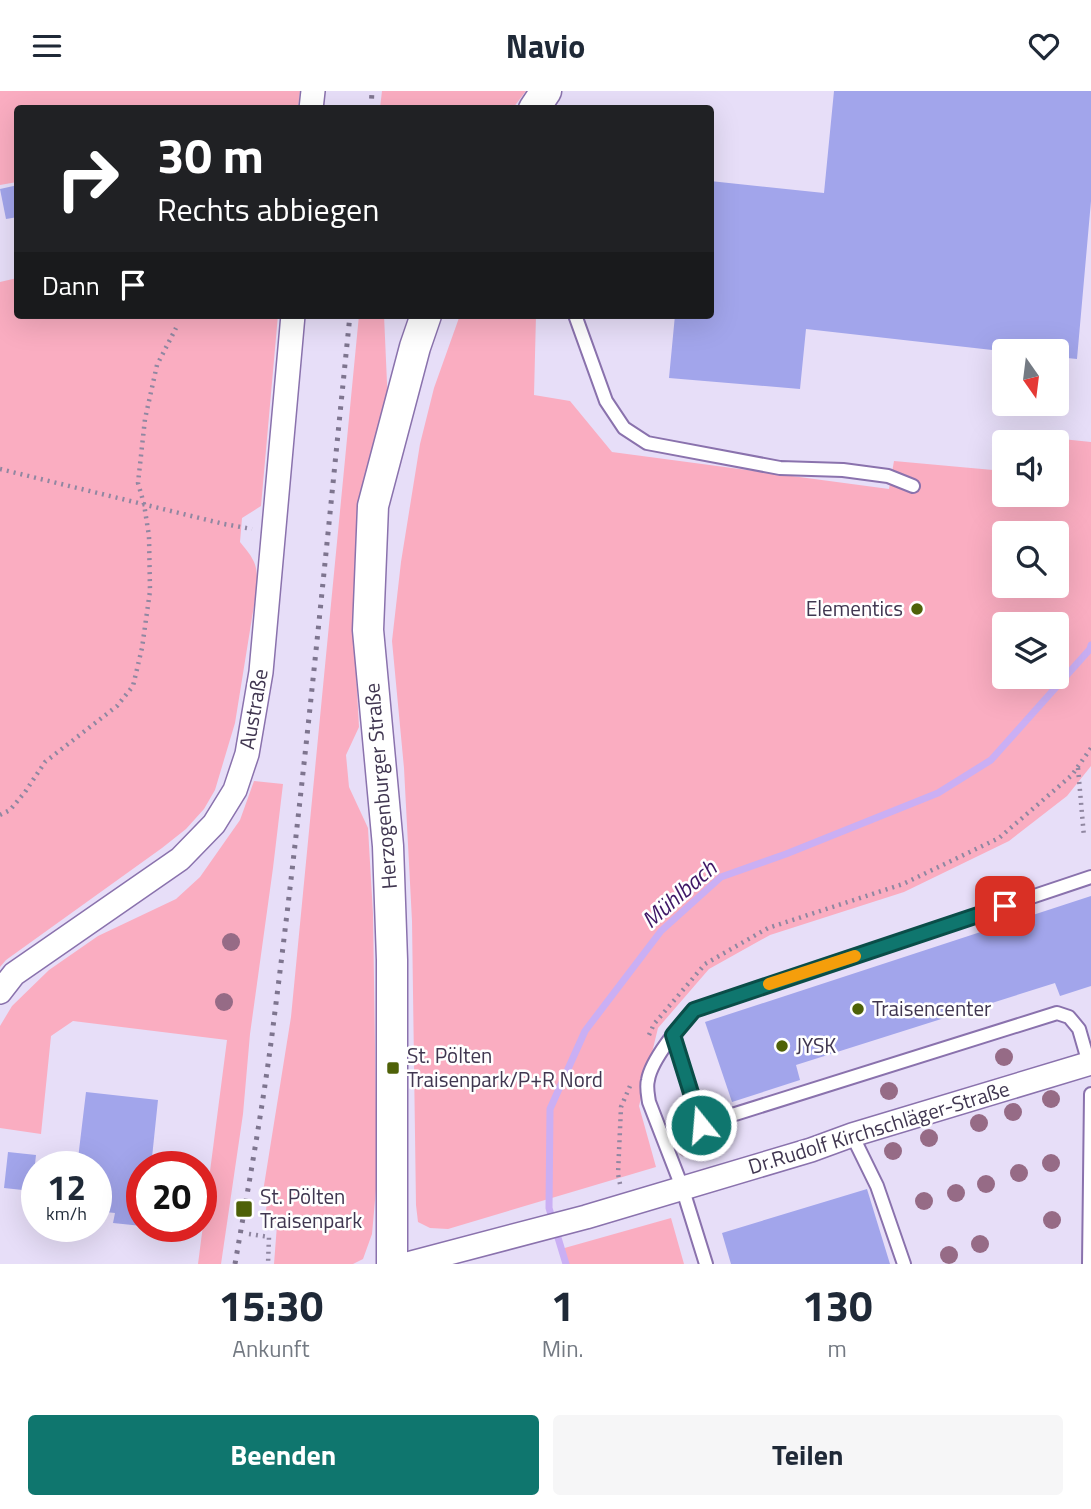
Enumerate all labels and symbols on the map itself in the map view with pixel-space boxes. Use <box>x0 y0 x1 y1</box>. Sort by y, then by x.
north arrow <box>992 339 1069 417</box>
place label: Elementics <box>806 592 903 624</box>
marker: Elementics <box>909 601 925 617</box>
street label: Austraße <box>230 666 276 752</box>
street label: Herzogenburger Straße <box>355 682 405 890</box>
water label: Mühlbach <box>633 851 724 936</box>
pin <box>975 876 1035 936</box>
place label: Traisencenter <box>872 992 991 1024</box>
marker: Traisencenter <box>850 1001 866 1017</box>
place label: JYSK <box>796 1029 836 1061</box>
marker: JYSK <box>774 1038 790 1054</box>
place label: St. Pölten Traisenpark/P+R Nord <box>407 1039 603 1095</box>
marker: St. Pölten Traisenpark/P+R Nord <box>385 1060 401 1076</box>
street label: Dr.Rudolf Kirchschläger-Straße <box>744 1072 1013 1182</box>
position arrow <box>664 1088 738 1162</box>
speed limit sign: 20 <box>126 1151 217 1242</box>
place label: St. Pölten Traisenpark <box>260 1180 362 1236</box>
marker: St. Pölten Traisenpark <box>234 1199 254 1219</box>

